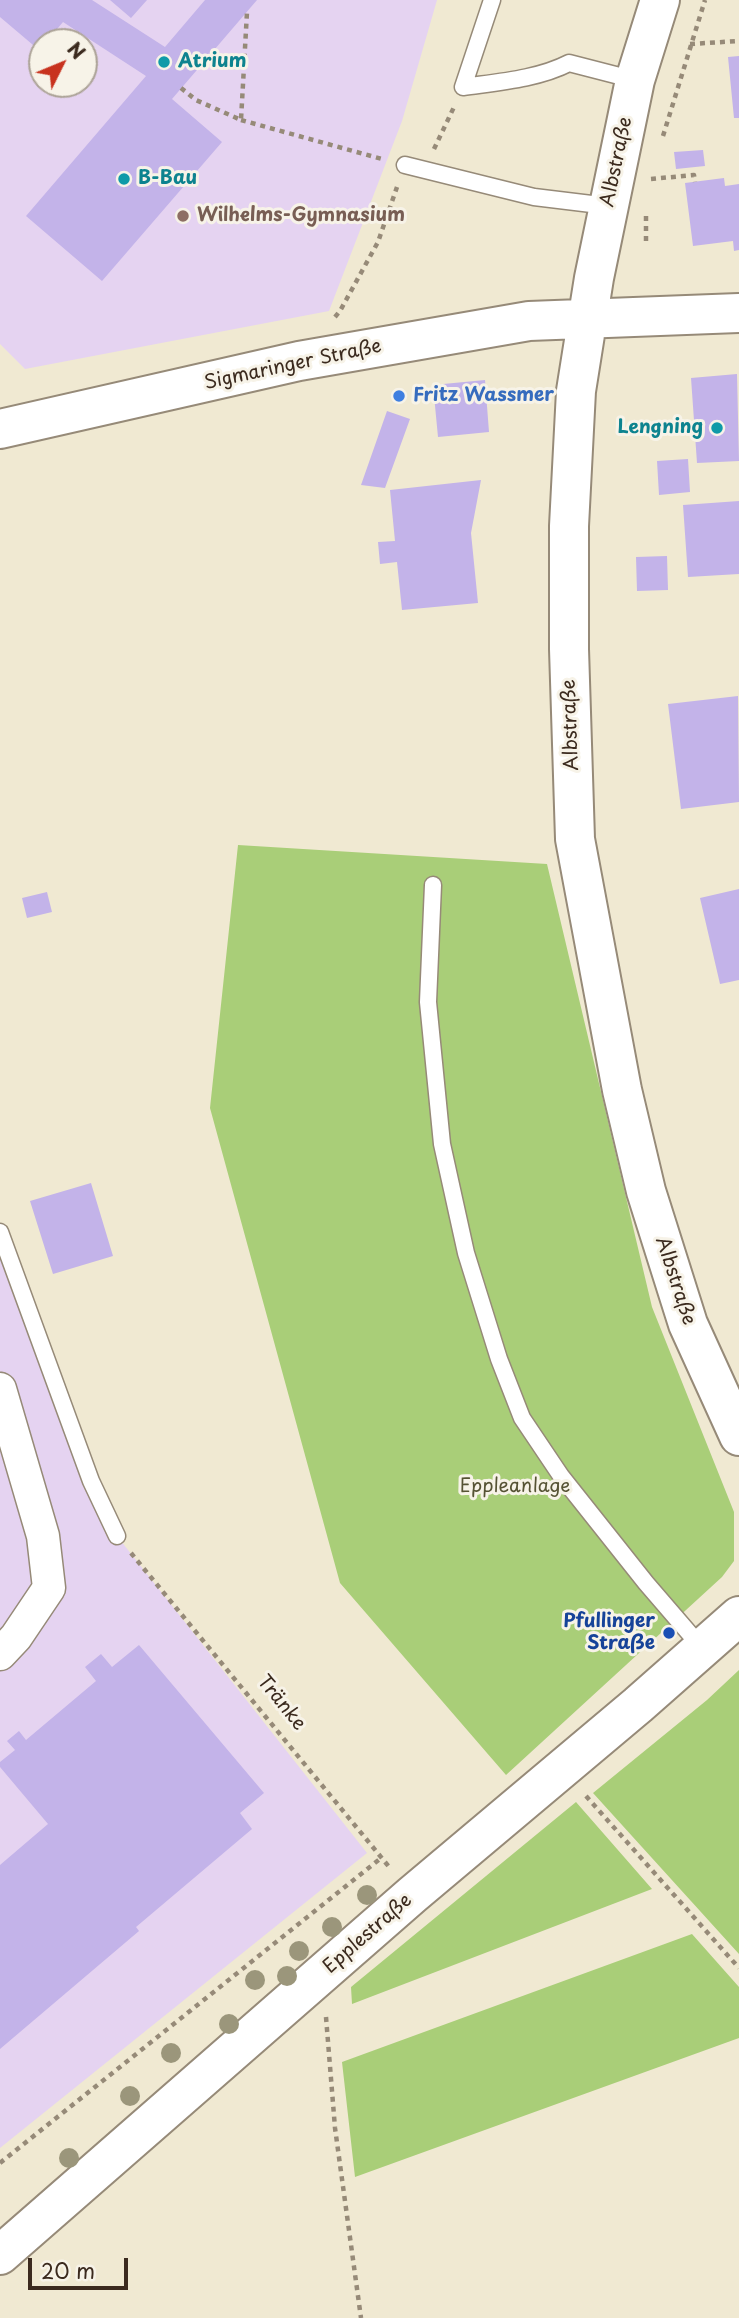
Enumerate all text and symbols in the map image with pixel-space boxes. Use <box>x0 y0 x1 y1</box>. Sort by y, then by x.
north arrow <box>28 28 98 98</box>
text: N <box>62 35 92 65</box>
place label: Atrium <box>178 51 246 73</box>
marker: Atrium <box>156 54 172 70</box>
street label: Albstraße <box>596 115 638 209</box>
place label: B-Bau <box>138 168 197 190</box>
marker: B-Bau <box>116 171 132 187</box>
place label: Wilhelms-Gymnasium <box>197 205 405 227</box>
marker: Wilhelms-Gymnasium <box>175 208 191 224</box>
street label: Sigmaringer Straße <box>202 335 384 395</box>
place label: Fritz Wassmer <box>413 385 554 407</box>
marker: Fritz Wassmer <box>391 388 407 404</box>
place label: Lengning <box>618 417 703 439</box>
marker: Lengning <box>709 420 725 436</box>
street label: Albstraße <box>558 679 584 771</box>
street label: Albstraße <box>650 1234 700 1328</box>
park label: Eppleanlage <box>460 1476 570 1498</box>
place label: Pfullinger Straße <box>563 1611 655 1655</box>
marker: Pfullinger Straße <box>661 1625 677 1641</box>
street label: Tränke <box>252 1671 310 1735</box>
street label: Epplestraße <box>319 1889 417 1979</box>
scale bar <box>32 2244 131 2288</box>
text: 20 m <box>41 2254 95 2286</box>

